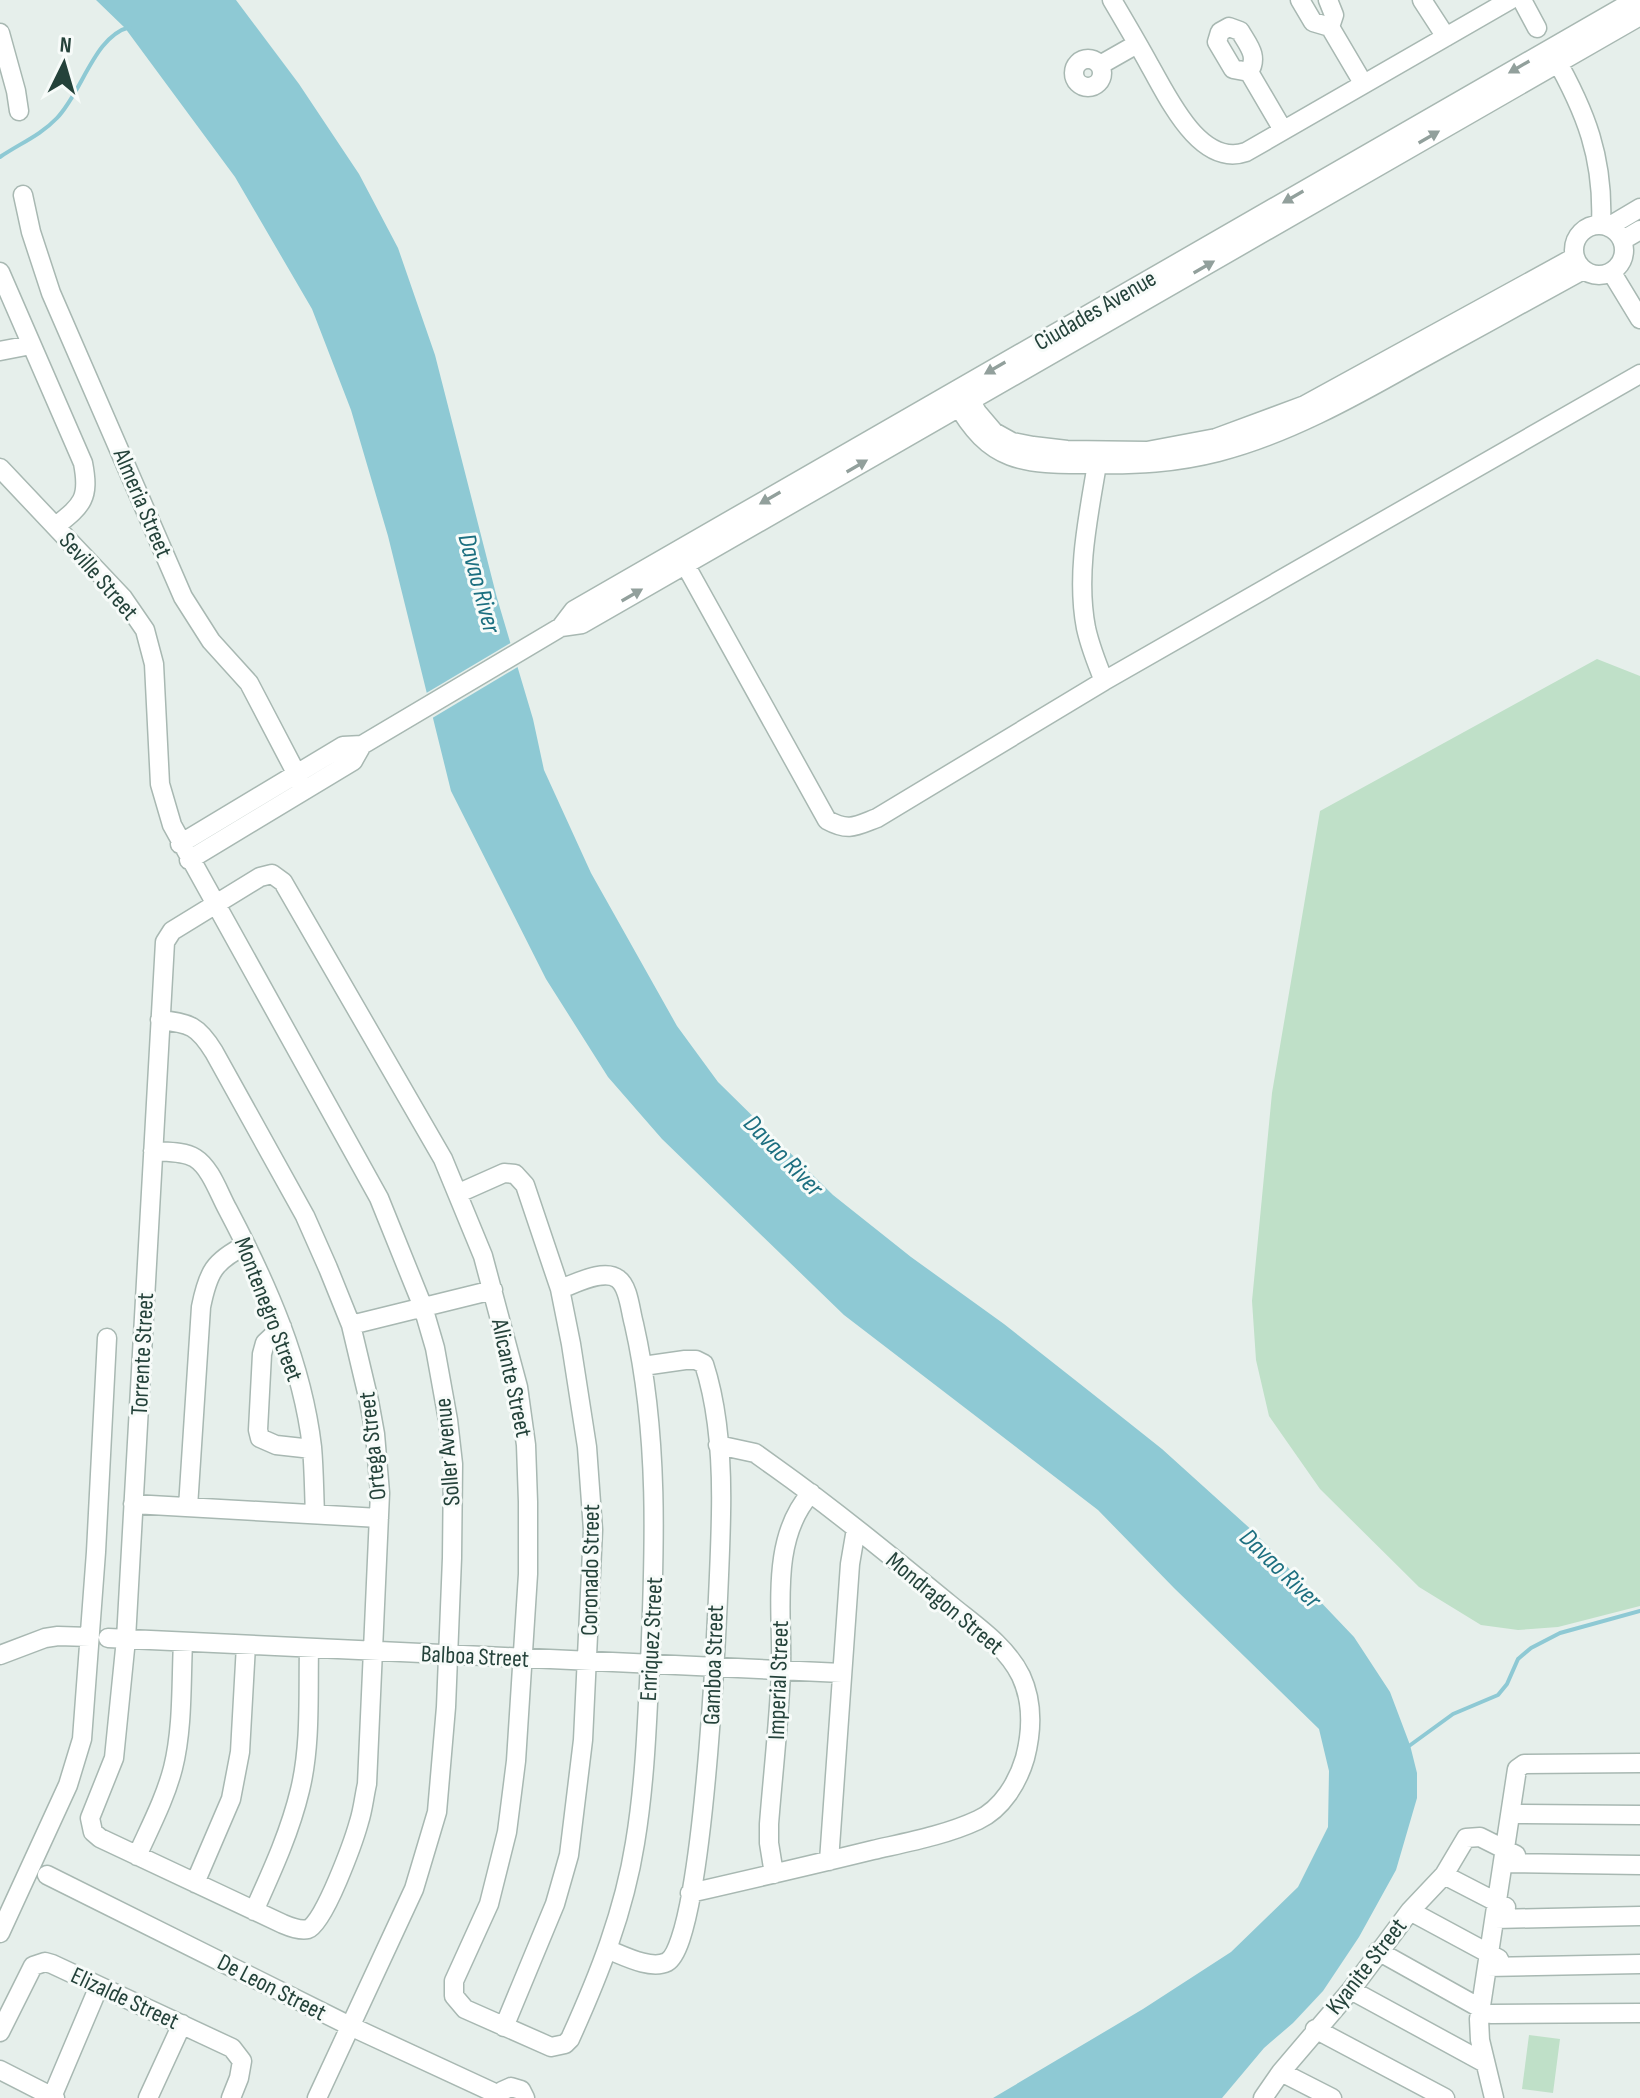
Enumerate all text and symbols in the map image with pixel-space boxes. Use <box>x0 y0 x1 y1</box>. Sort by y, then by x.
north arrow <box>24 24 104 104</box>
text: N <box>59 32 73 60</box>
one-way arrow <box>1507 60 1530 74</box>
one-way arrow <box>1418 130 1440 144</box>
one-way arrow <box>1282 189 1304 203</box>
one-way arrow <box>1193 260 1215 274</box>
street label: Ciudades Avenue <box>1029 264 1161 357</box>
one-way arrow <box>984 361 1006 375</box>
street label: Almeria Street <box>106 444 178 562</box>
one-way arrow <box>846 459 868 473</box>
one-way arrow <box>759 491 781 505</box>
street label: Seville Street <box>53 527 145 626</box>
water label: Davao River <box>450 530 507 638</box>
one-way arrow <box>620 588 643 602</box>
water label: Davao River <box>737 1109 830 1204</box>
street label: Montenegro Street <box>228 1233 309 1385</box>
street label: Torrente Street <box>125 1292 160 1416</box>
street label: Alicante Street <box>485 1315 538 1440</box>
street label: Ortega Street <box>352 1390 393 1502</box>
street label: Soller Avenue <box>428 1397 467 1507</box>
street label: Coronado Street <box>575 1504 606 1636</box>
water label: Davao River <box>1233 1523 1328 1617</box>
street label: Mondragon Street <box>880 1546 1009 1661</box>
street label: Enriquez Street <box>634 1576 669 1702</box>
street label: Gamboa Street <box>697 1604 730 1726</box>
street label: Imperial Street <box>762 1620 795 1740</box>
street label: Balboa Street <box>420 1639 530 1674</box>
street label: Kyanite Street <box>1320 1912 1413 2020</box>
street label: De Leon Street <box>213 1948 331 2027</box>
street label: Elizalde Street <box>66 1961 183 2036</box>

